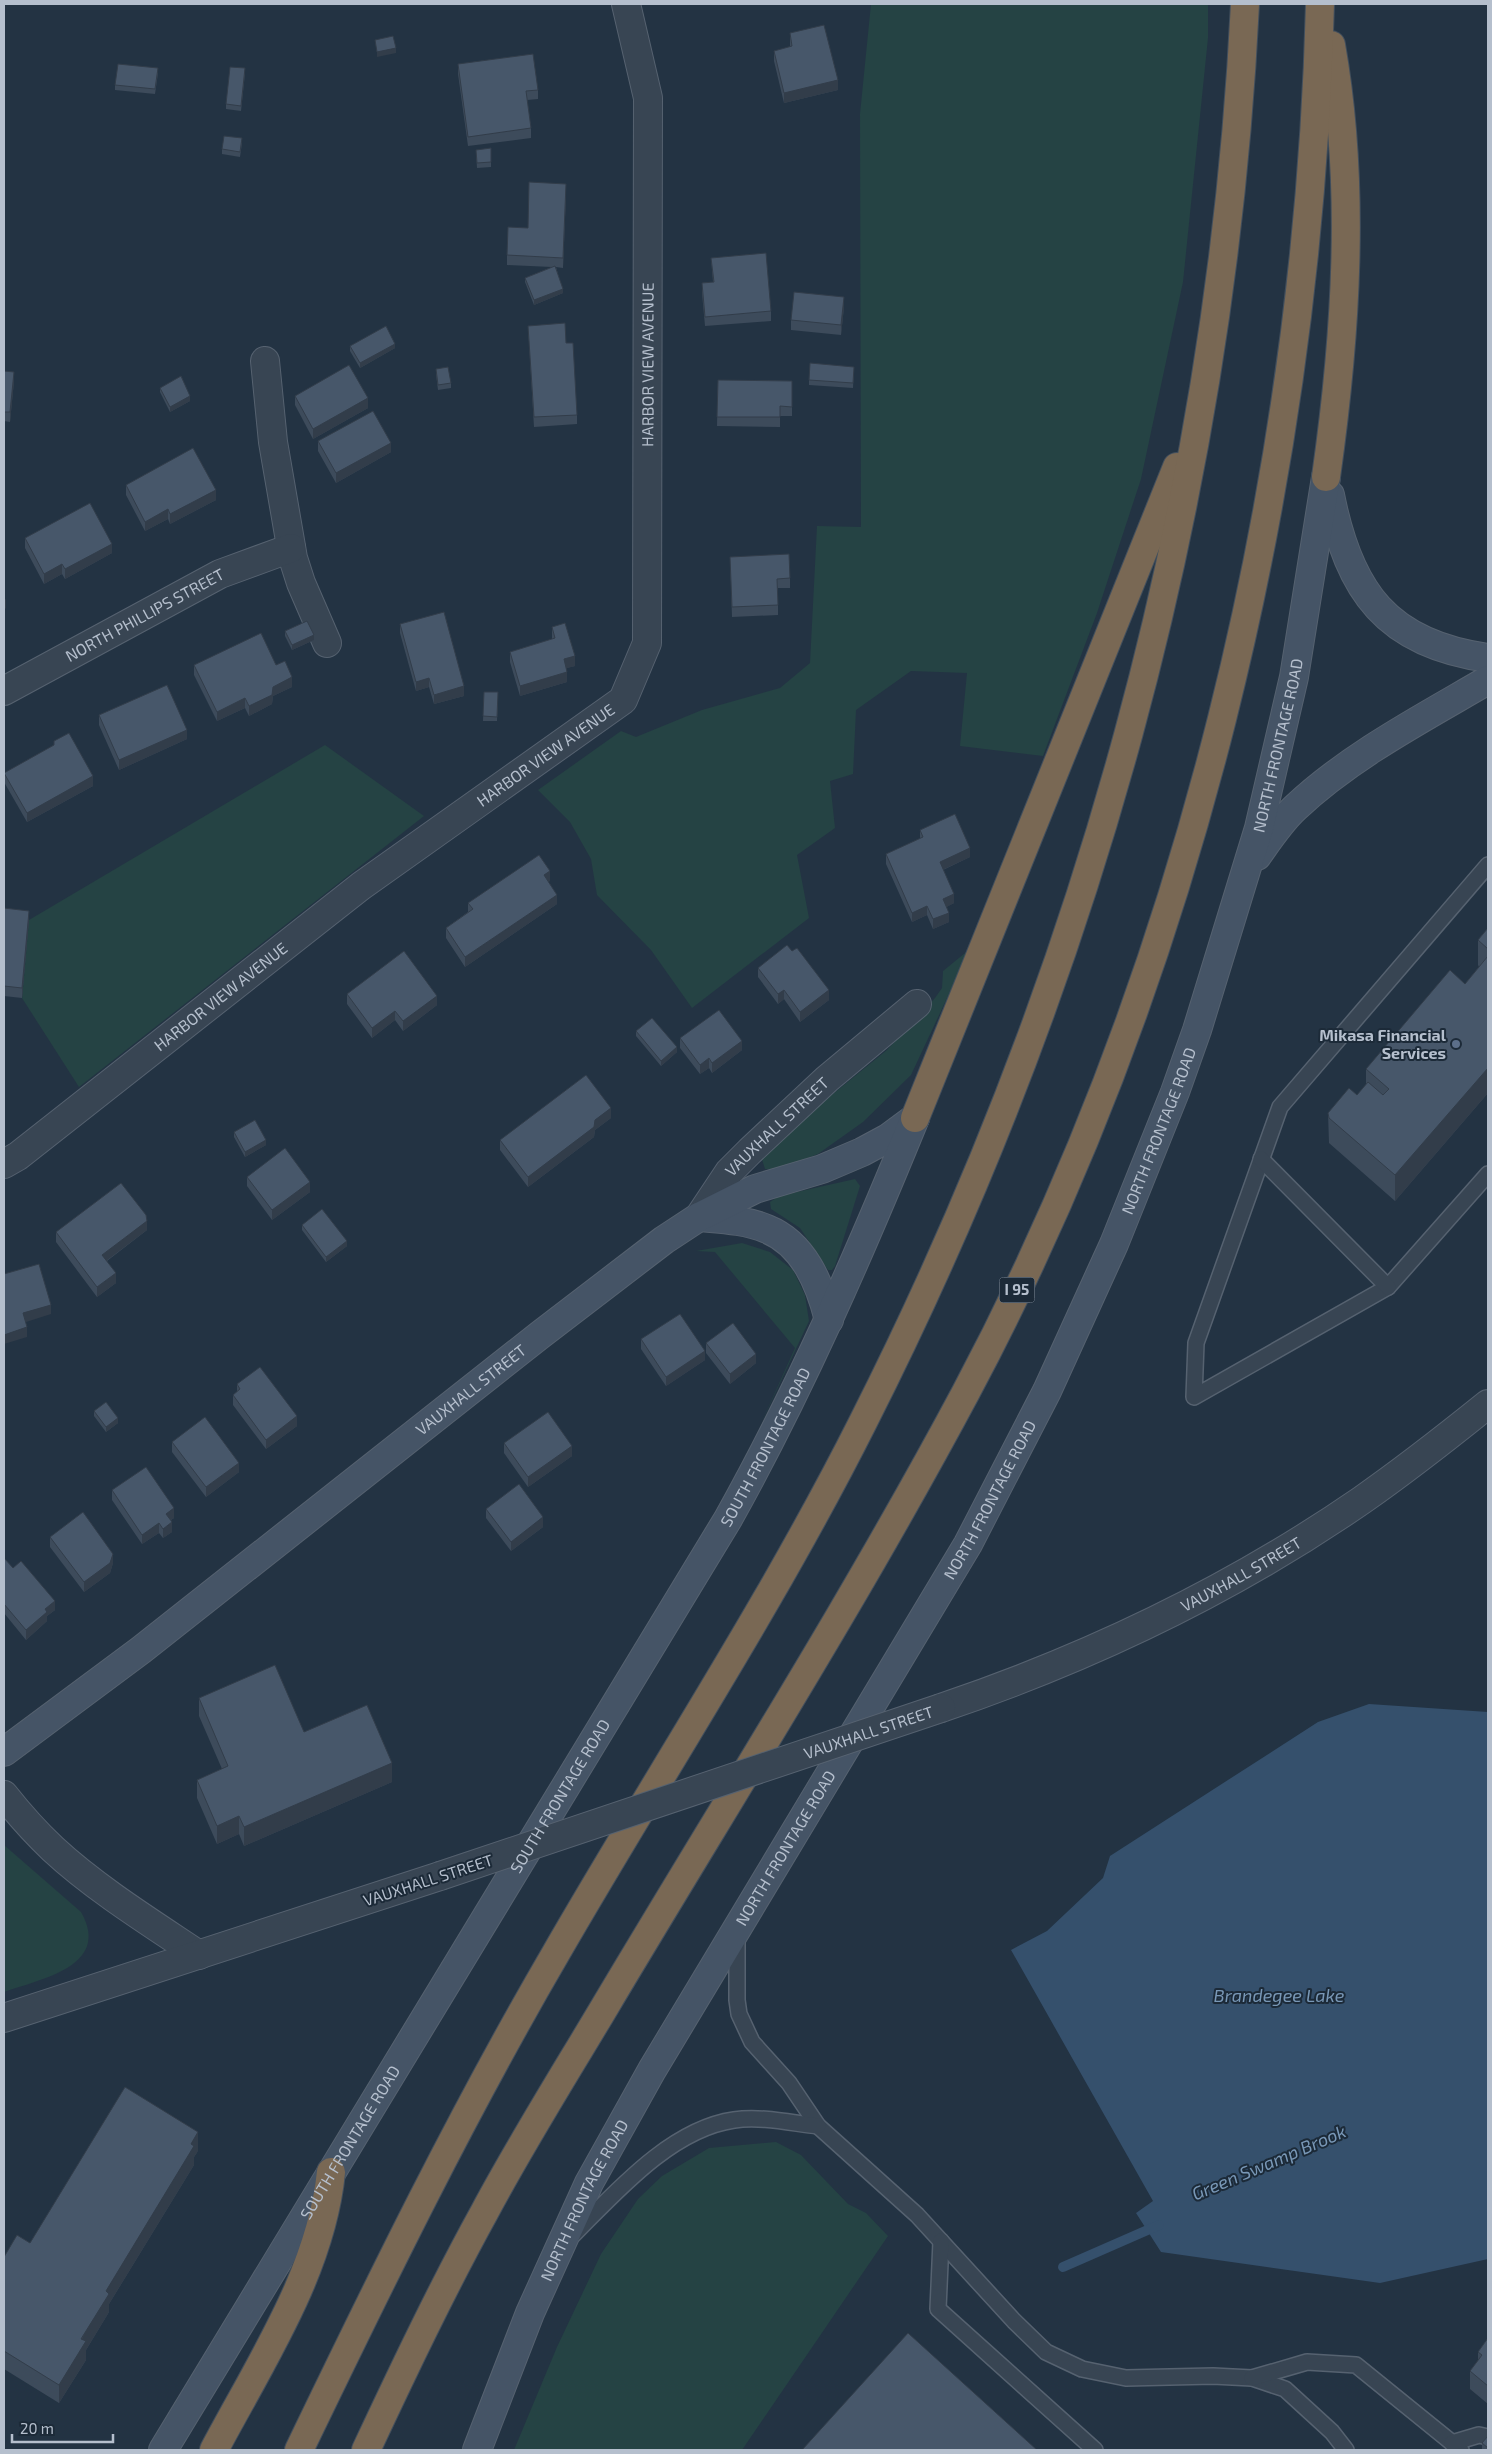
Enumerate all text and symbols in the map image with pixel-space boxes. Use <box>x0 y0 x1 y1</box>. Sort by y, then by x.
street label: HARBOR VIEW AVENUE <box>637 283 657 447</box>
street label: NORTH PHILLIPS STREET <box>62 564 227 665</box>
street label: NORTH FRONTAGE ROAD <box>1248 657 1306 834</box>
street label: HARBOR VIEW AVENUE <box>473 699 618 810</box>
street label: HARBOR VIEW AVENUE <box>150 938 291 1054</box>
place label: Mikasa Financial Services <box>1319 1025 1447 1062</box>
marker: Mikasa Financial Services <box>1450 1038 1462 1050</box>
street label: NORTH FRONTAGE ROAD <box>1117 1045 1199 1217</box>
street label: VAUXHALL STREET <box>721 1073 832 1180</box>
road number: I 95 <box>1000 1278 1034 1302</box>
street label: VAUXHALL STREET <box>412 1340 529 1439</box>
street label: SOUTH FRONTAGE ROAD <box>716 1364 814 1530</box>
street label: NORTH FRONTAGE ROAD <box>939 1417 1039 1583</box>
street label: VAUXHALL STREET <box>1177 1532 1304 1615</box>
street label: VAUXHALL STREET <box>801 1701 936 1762</box>
street label: SOUTH FRONTAGE ROAD <box>506 1715 613 1876</box>
street label: NORTH FRONTAGE ROAD <box>731 1767 839 1929</box>
street label: VAUXHALL STREET <box>361 1850 495 1909</box>
water label: Brandegee Lake <box>1214 1984 1345 2006</box>
street label: SOUTH FRONTAGE ROAD <box>295 2062 403 2222</box>
street label: NORTH FRONTAGE ROAD <box>536 2116 632 2284</box>
water label: Green Swamp Brook <box>1188 2120 1349 2205</box>
scale bar <box>12 2412 114 2444</box>
text: 20 m <box>20 2419 54 2437</box>

